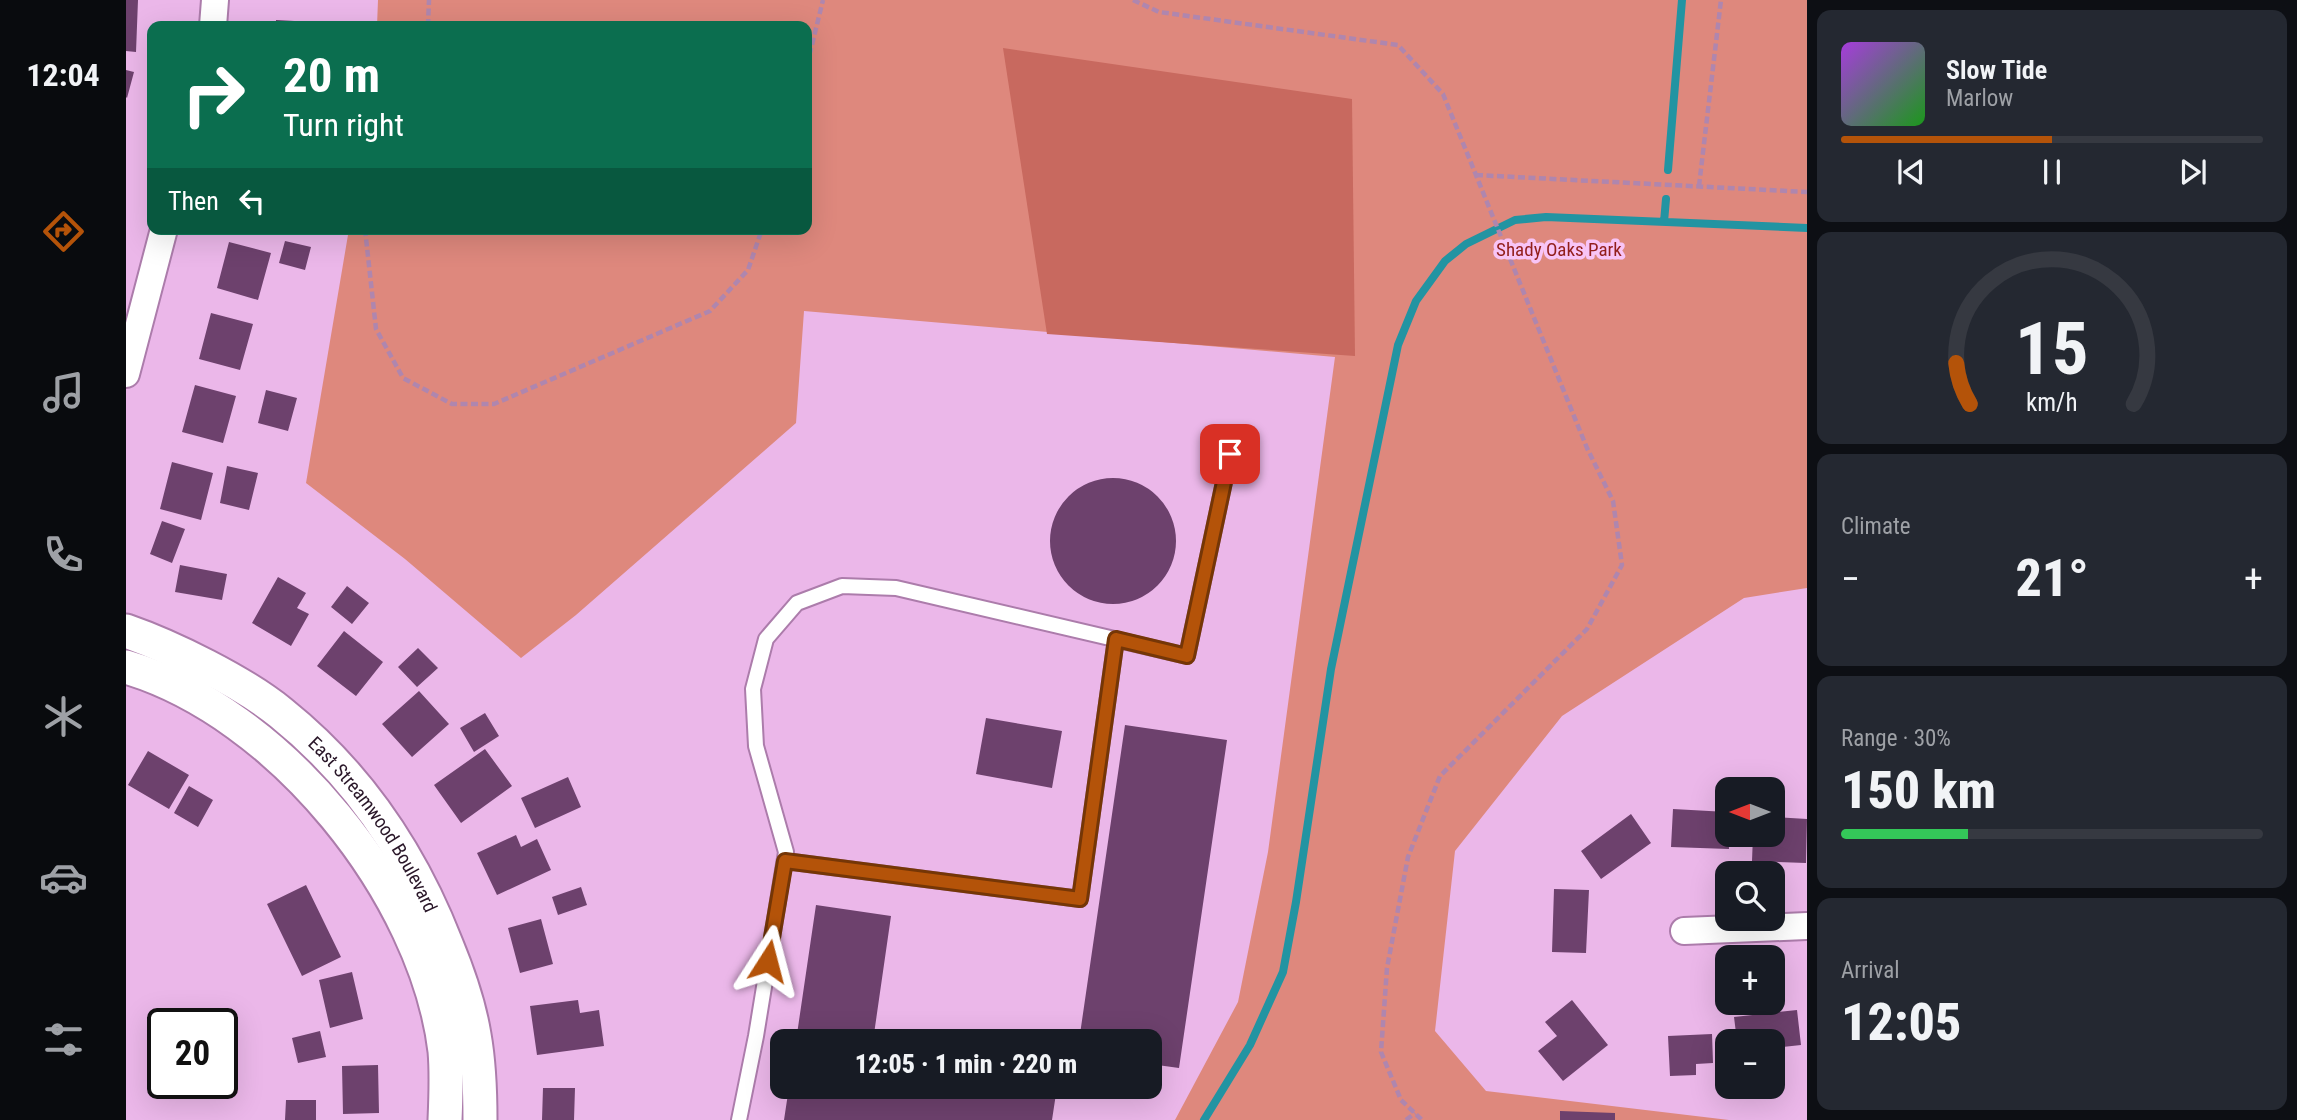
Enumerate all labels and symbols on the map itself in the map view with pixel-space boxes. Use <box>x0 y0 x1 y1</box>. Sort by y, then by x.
park label: Shady Oaks Park <box>1496 238 1622 261</box>
pin <box>1200 424 1260 484</box>
street label: East Streamwood Boulevard <box>303 732 442 916</box>
north arrow <box>1715 777 1785 847</box>
position arrow <box>731 924 805 998</box>
speed limit sign: 20 <box>147 1008 238 1099</box>

